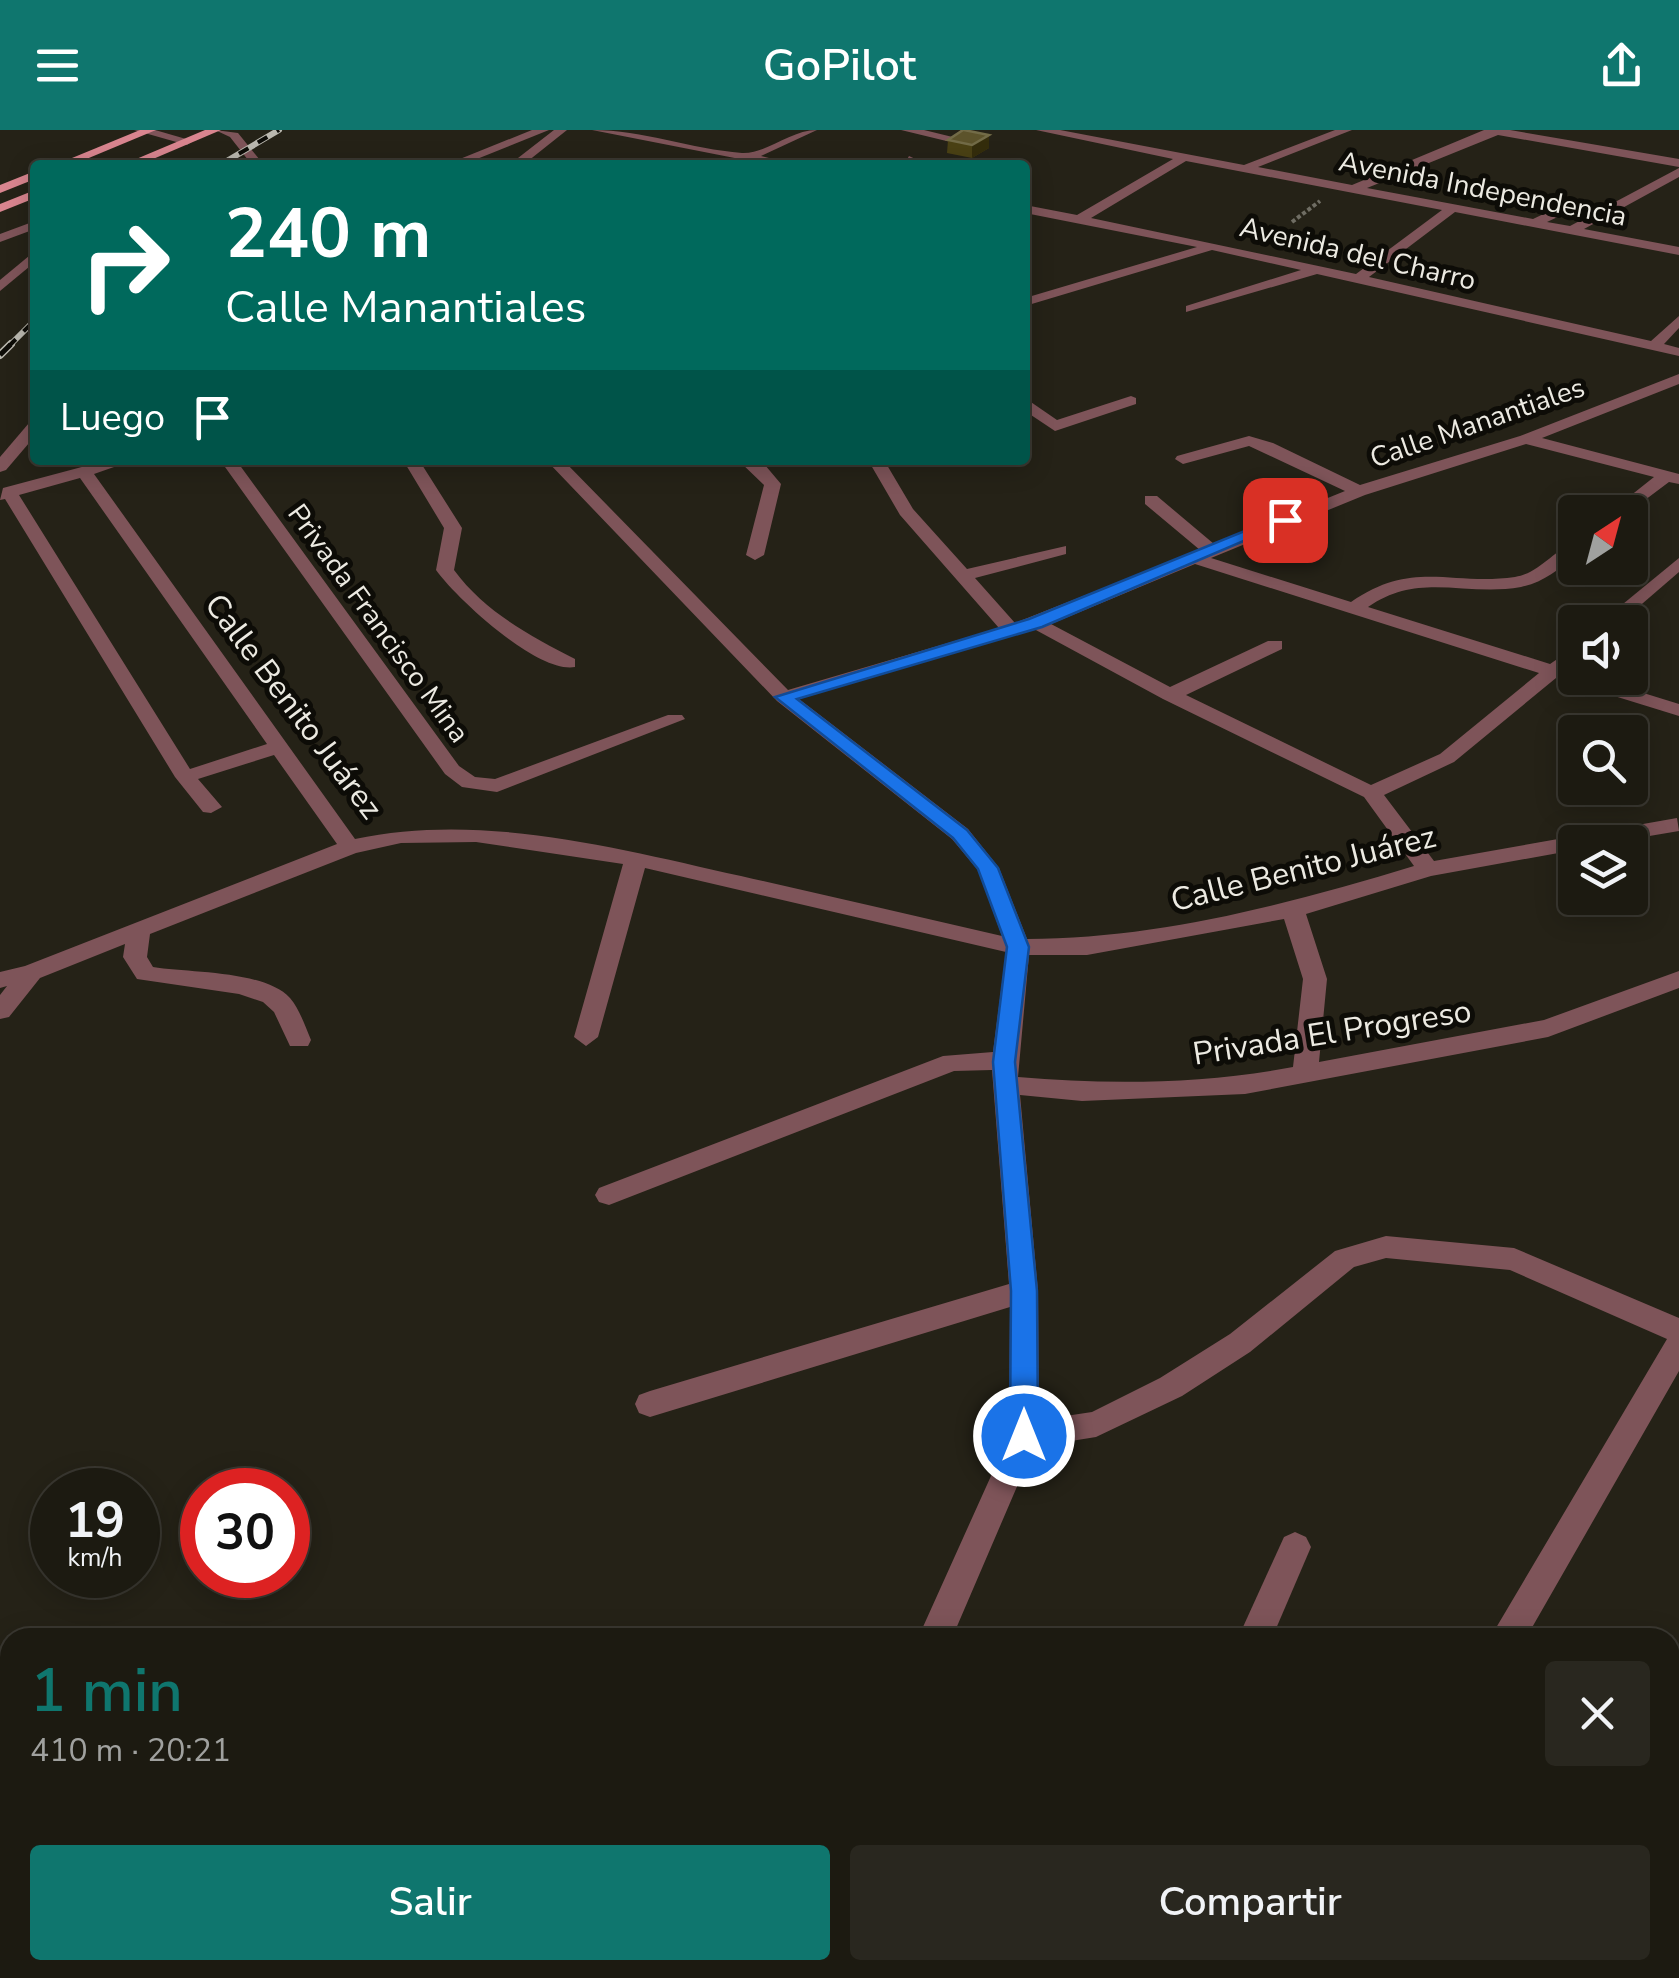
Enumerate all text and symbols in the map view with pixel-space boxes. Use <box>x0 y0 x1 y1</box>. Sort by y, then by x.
text: GoPilot <box>763 35 916 96</box>
icon: menu <box>30 38 85 93</box>
icon: share <box>1594 38 1649 93</box>
street label: Avenida Independencia <box>1336 142 1630 236</box>
text: 240 m <box>225 186 431 282</box>
icon: right <box>60 200 190 330</box>
street label: Avenida del Charro <box>1236 208 1480 300</box>
text: Calle Manantiales <box>225 277 586 338</box>
street label: Calle Manantiales <box>1365 368 1590 478</box>
icon: arrive <box>185 390 240 445</box>
text: Luego <box>60 392 165 443</box>
pin <box>1243 478 1328 563</box>
icon: arrive <box>1258 493 1313 548</box>
north arrow <box>1558 495 1648 585</box>
map controls <box>1558 495 1648 915</box>
street label: Privada Francisco Mina <box>279 497 478 751</box>
street label: Calle Benito Juárez <box>195 585 393 828</box>
button: sound <box>1558 605 1648 695</box>
button: search <box>1558 715 1648 805</box>
street label: Calle Benito Juárez <box>1166 815 1440 922</box>
button: layers <box>1558 825 1648 915</box>
street label: Privada El Progreso <box>1190 989 1474 1076</box>
position arrow <box>972 1384 1076 1488</box>
speed limit sign: 30 <box>180 1468 310 1598</box>
text: 19 <box>65 1486 125 1555</box>
text: km/h <box>67 1541 123 1575</box>
text: 1 min <box>30 1650 183 1732</box>
button: close <box>1545 1661 1650 1766</box>
text: 410 m · 20:21 <box>30 1729 231 1772</box>
button: Salir <box>30 1845 830 1960</box>
button: Compartir <box>850 1845 1650 1960</box>

